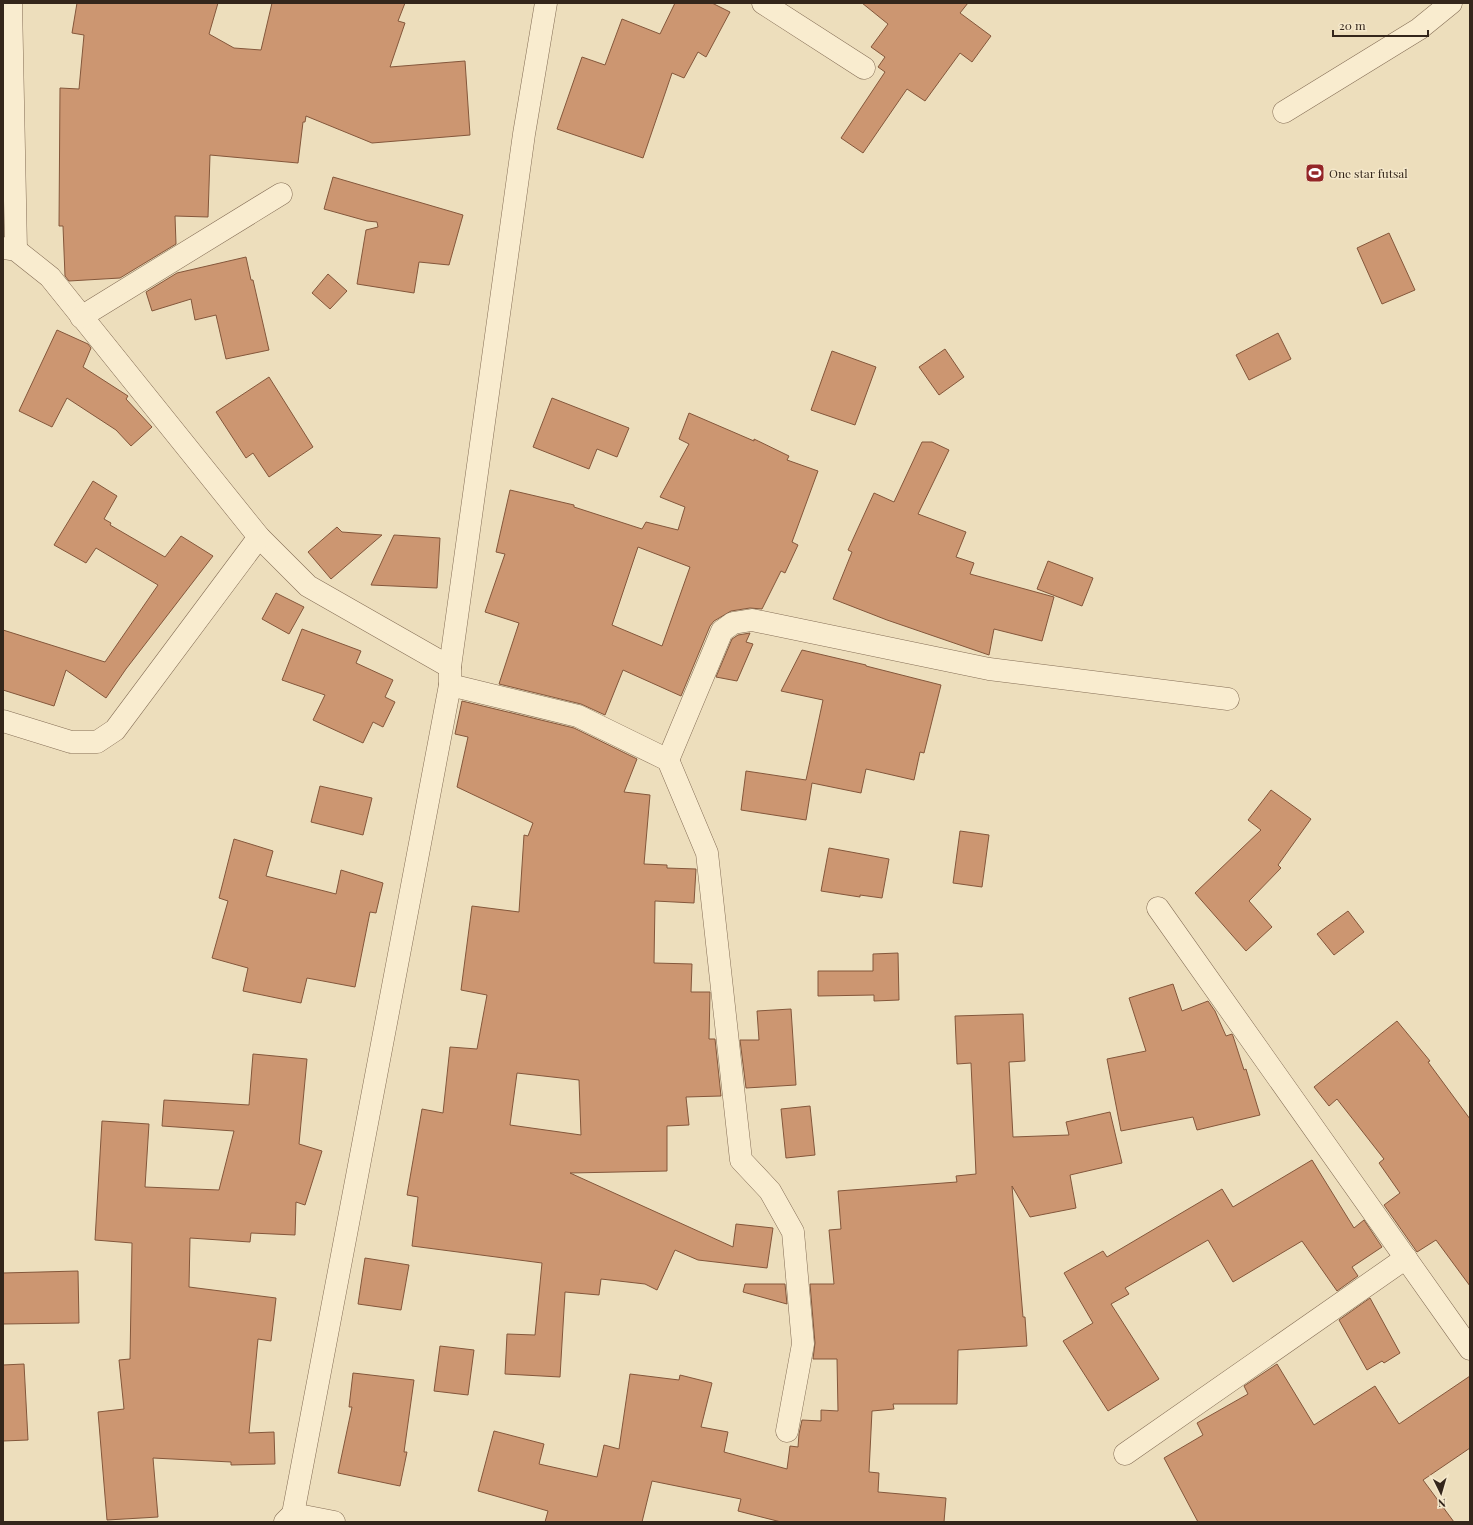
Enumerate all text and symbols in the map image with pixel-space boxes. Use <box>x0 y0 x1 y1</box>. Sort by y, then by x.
scale bar <box>1333 12 1428 38</box>
text: 20 m <box>1339 17 1366 33</box>
sports icon: One star futsal <box>1304 162 1326 184</box>
place label: One star futsal <box>1329 165 1408 181</box>
north arrow <box>1421 1473 1461 1513</box>
text: N <box>1437 1496 1447 1511</box>

